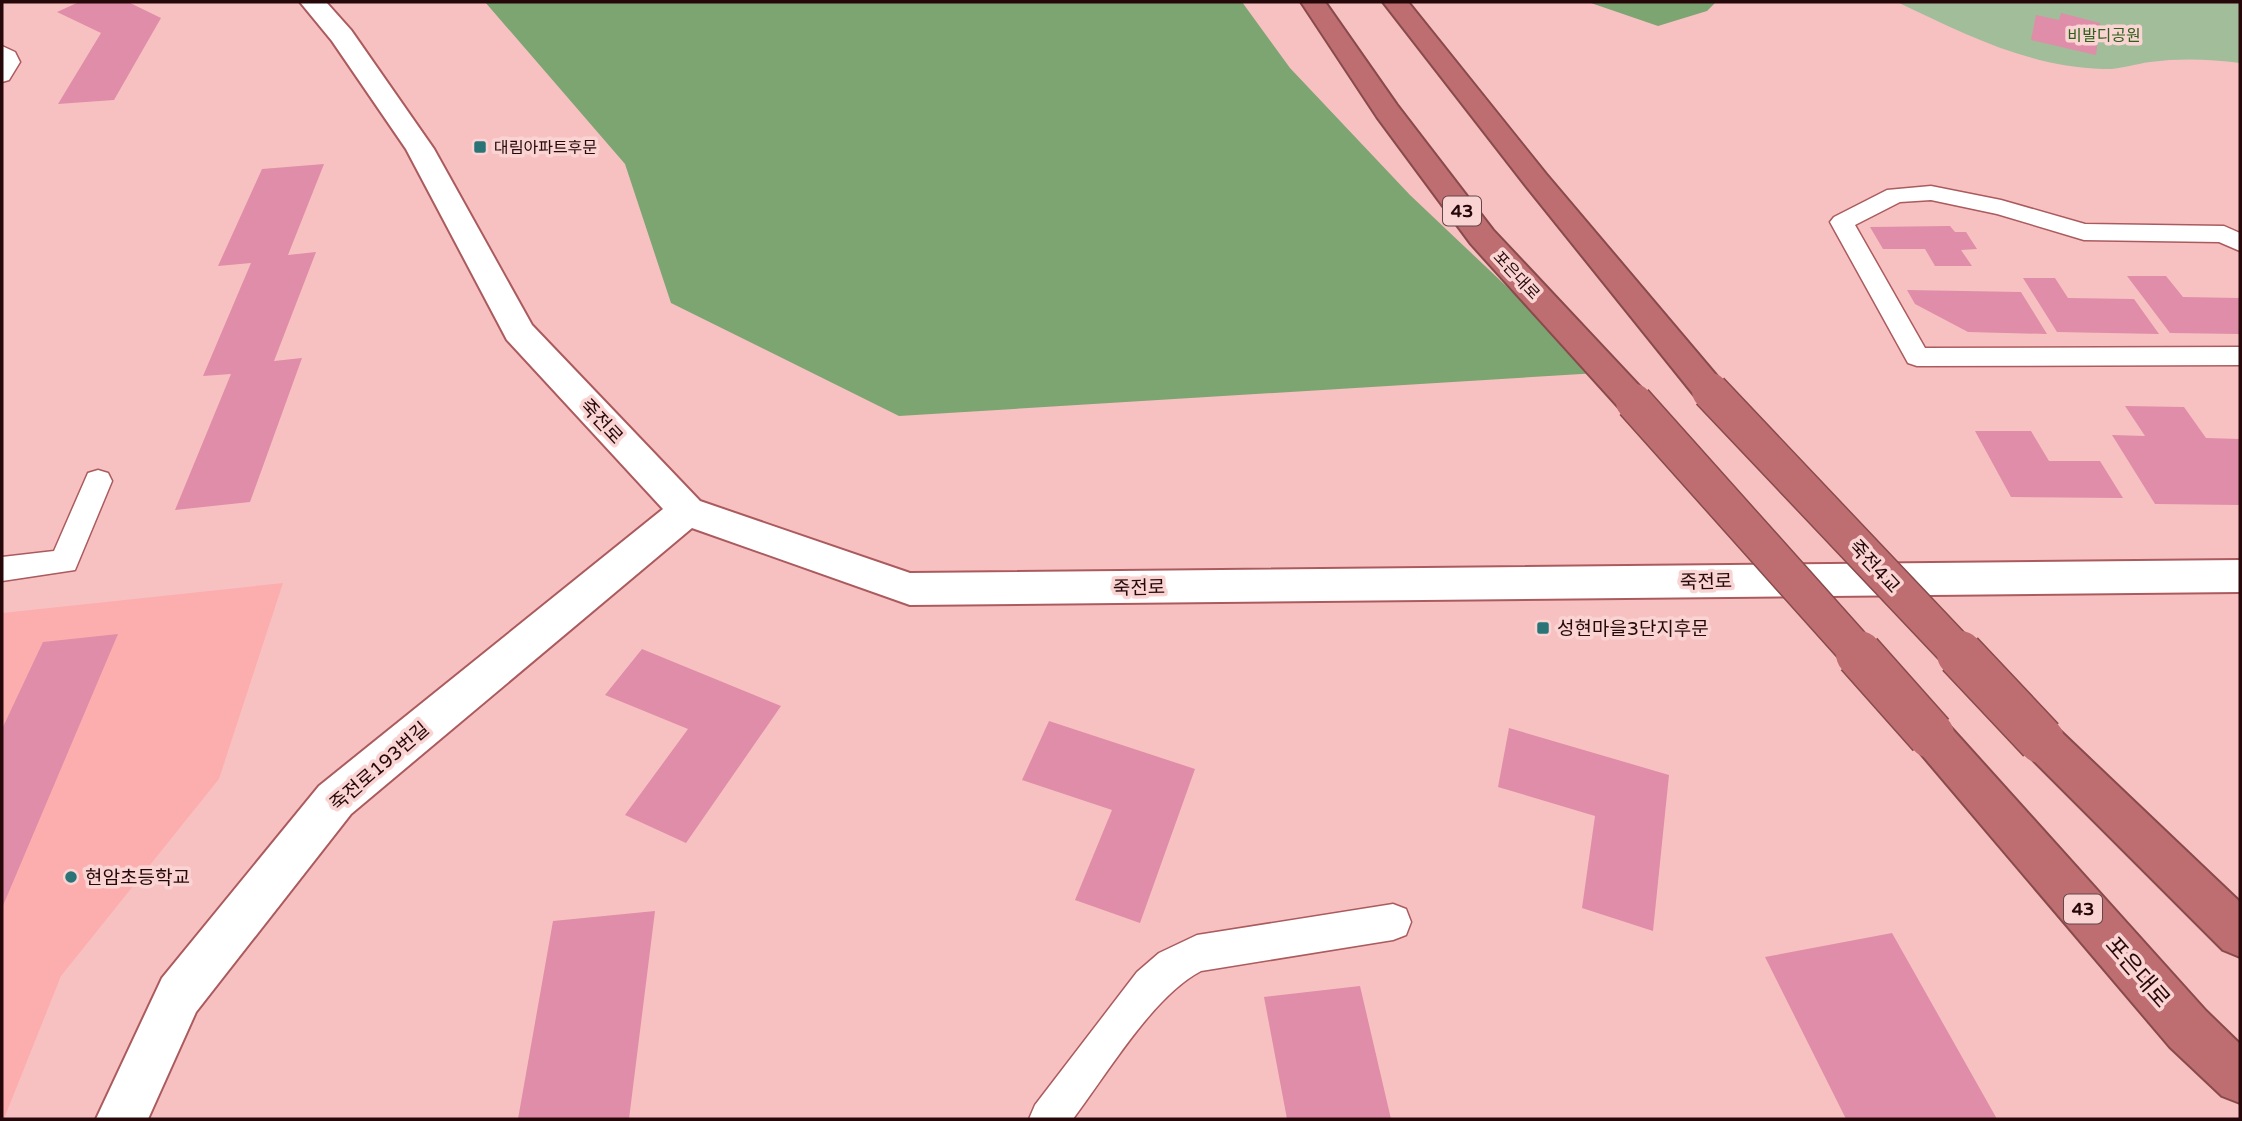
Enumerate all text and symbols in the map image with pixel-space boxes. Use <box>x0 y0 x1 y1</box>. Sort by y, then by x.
park label: 비발디공원 <box>2067 26 2141 46</box>
place label: 대림아파트후문 <box>494 138 597 158</box>
marker: 대림아파트후문 <box>472 139 488 155</box>
road number: 43 <box>1443 196 1481 226</box>
street label: 포은대로 <box>1489 247 1544 304</box>
street label: 죽전로 <box>575 395 627 448</box>
street label: 죽전4교 <box>1844 536 1904 598</box>
street label: 죽전로 <box>1680 571 1732 593</box>
street label: 죽전로 <box>1113 577 1165 599</box>
place label: 성현마을3단지후문 <box>1557 618 1709 640</box>
marker: 성현마을3단지후문 <box>1535 620 1551 636</box>
street label: 죽전로193번길 <box>326 718 433 815</box>
place label: 현암초등학교 <box>85 867 190 889</box>
marker: 현암초등학교 <box>63 869 79 885</box>
road number: 43 <box>2064 894 2102 924</box>
street label: 포은대로 <box>2099 932 2176 1014</box>

